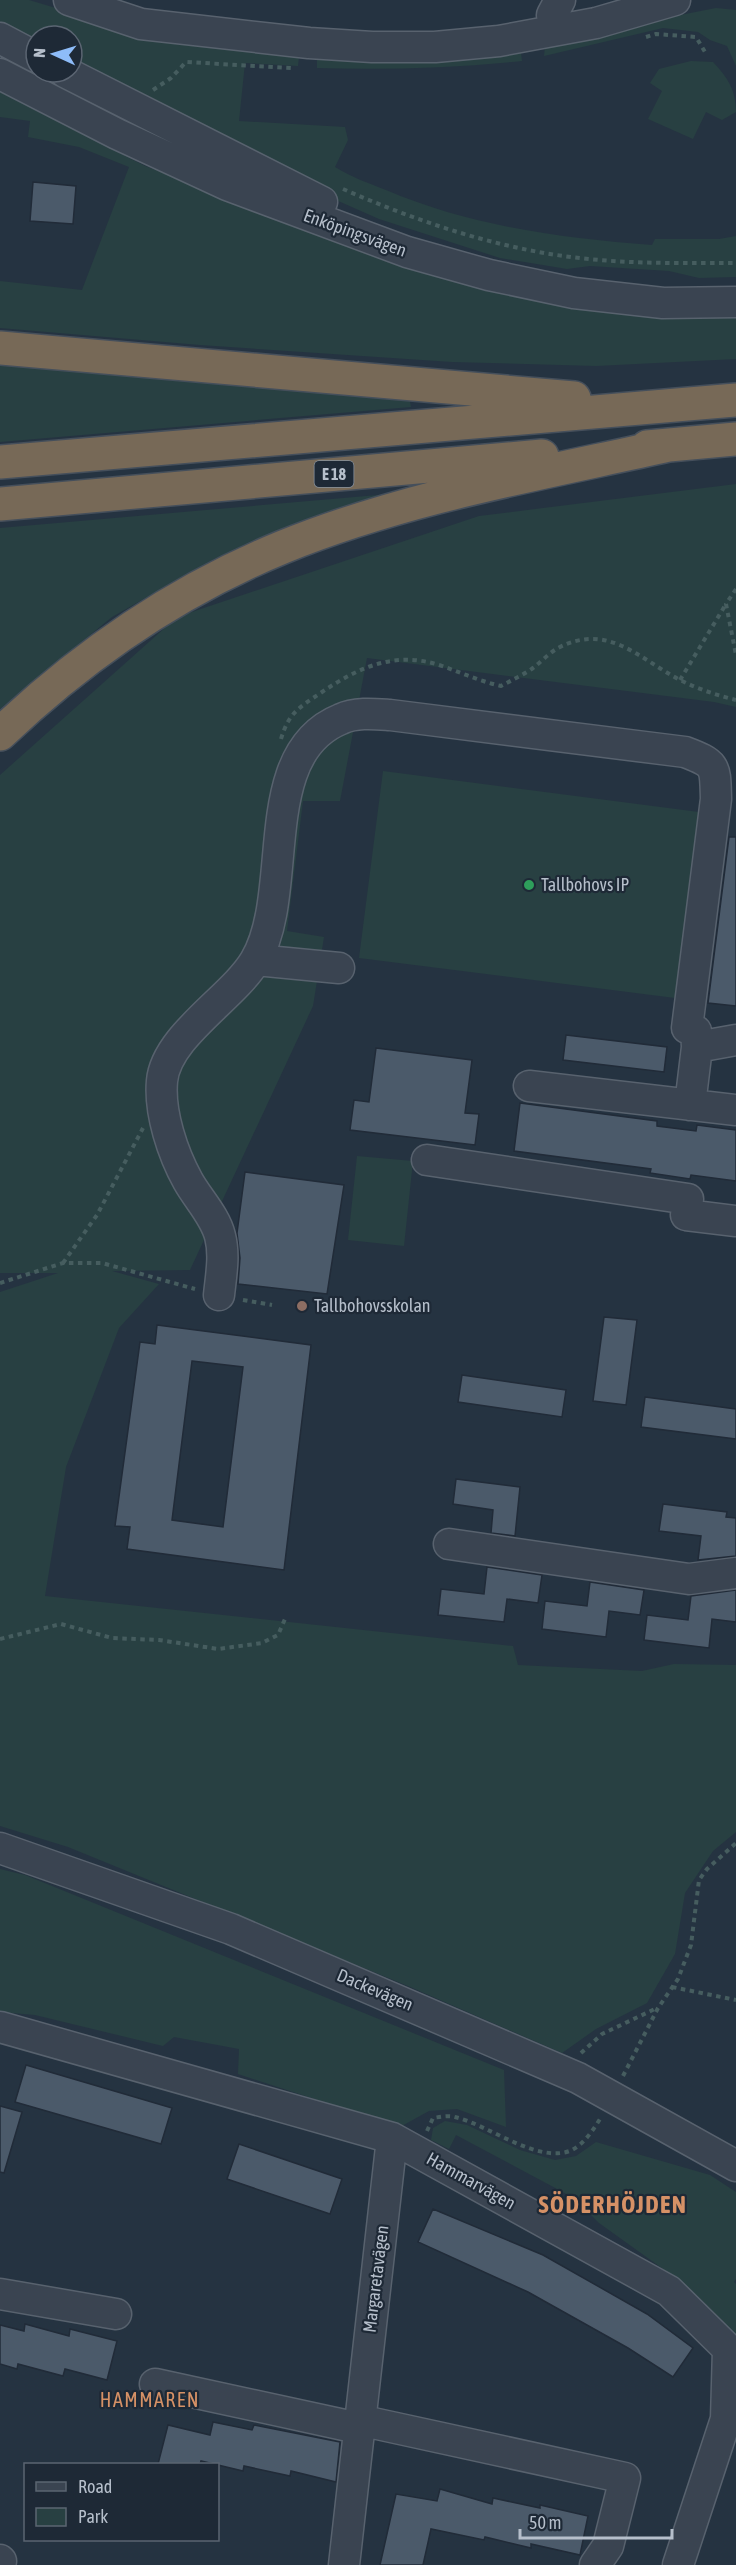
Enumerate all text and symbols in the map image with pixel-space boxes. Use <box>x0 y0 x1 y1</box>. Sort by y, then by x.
north arrow <box>24 24 84 84</box>
text: N <box>30 48 48 58</box>
street label: Enköpingsvägen <box>301 204 409 261</box>
road number: E 18 <box>314 461 354 487</box>
place label: Tallbohovs IP <box>541 874 629 895</box>
marker: Tallbohovs IP <box>522 878 536 892</box>
place label: Tallbohovsskolan <box>314 1295 431 1316</box>
marker: Tallbohovsskolan <box>295 1299 309 1313</box>
street label: Dackevägen <box>334 1964 416 2015</box>
street label: Hammarvägen <box>423 2148 519 2214</box>
district label: SÖDERHÖJDEN <box>538 2191 688 2218</box>
street label: Margaretavägen <box>359 2224 392 2334</box>
district label: HAMMAREN <box>100 2388 200 2411</box>
legend <box>24 2463 219 2541</box>
text: Road <box>78 2476 112 2497</box>
scale bar <box>520 2502 672 2540</box>
text: Park <box>78 2506 108 2527</box>
text: 50 m <box>529 2512 561 2533</box>

